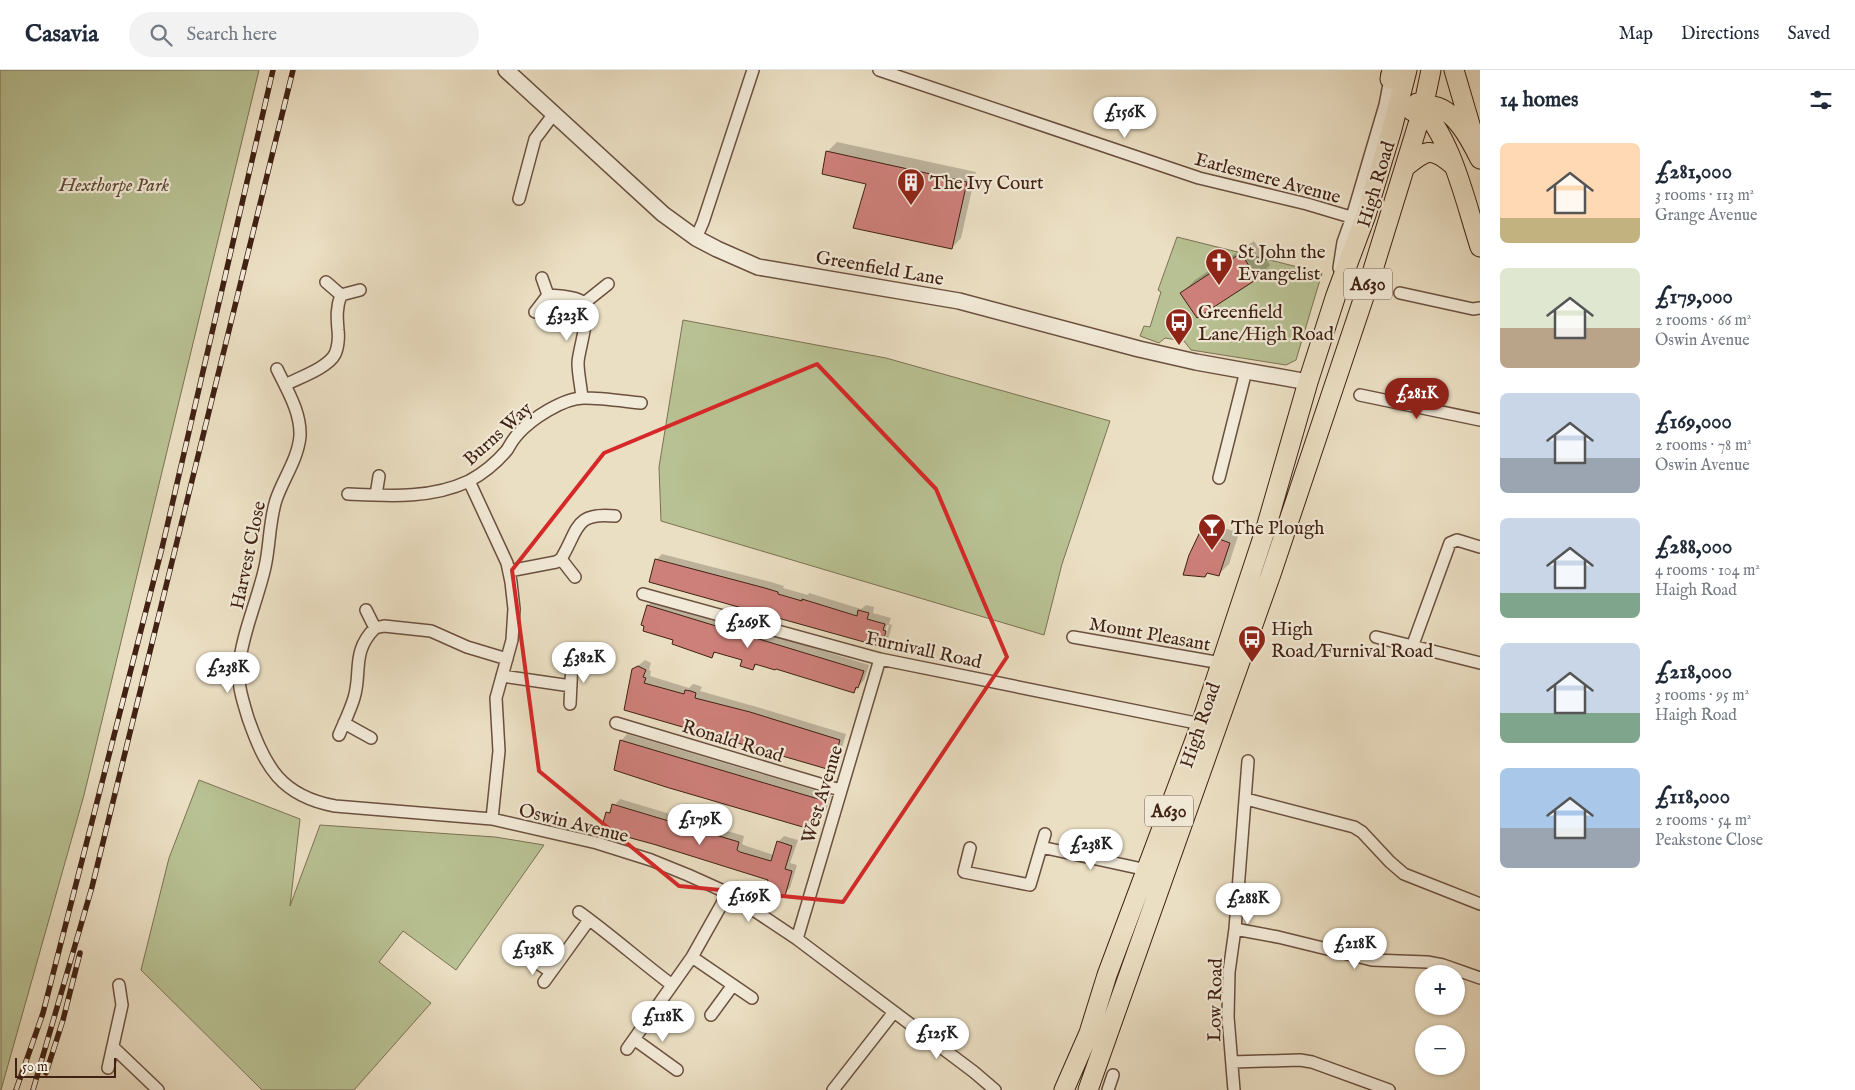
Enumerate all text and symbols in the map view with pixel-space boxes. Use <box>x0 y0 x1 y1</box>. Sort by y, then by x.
search box <box>129 12 479 57</box>
text: Casavia <box>25 19 99 50</box>
icon: search <box>147 21 175 49</box>
text: Search here <box>187 23 277 47</box>
text: Map <box>1619 23 1653 46</box>
text: Directions <box>1681 23 1759 46</box>
text: Saved <box>1787 23 1830 46</box>
icon: filters <box>1807 86 1835 114</box>
text: 14 homes <box>1500 87 1578 114</box>
pin: £156K <box>1090 97 1160 139</box>
text: £156K <box>1104 103 1146 123</box>
street label: High Road <box>1352 138 1402 231</box>
street label: Earlesmere Avenue <box>1192 148 1343 210</box>
text: £281,000 <box>1655 159 1732 186</box>
icon: home <box>1540 163 1600 223</box>
building icon: The Ivy Court <box>896 167 926 206</box>
place label: The Ivy Court <box>930 172 1044 196</box>
park label: Hexthorpe Park <box>58 174 169 198</box>
text: 3 rooms · 113 m² <box>1655 186 1754 206</box>
text: Grange Avenue <box>1655 206 1757 226</box>
place label: St John the Evangelist <box>1238 241 1326 287</box>
street label: Greenfield Lane <box>814 246 946 292</box>
church icon: St John the Evangelist <box>1204 247 1234 286</box>
road number: A630 <box>1344 268 1392 300</box>
text: £179,000 <box>1655 284 1733 311</box>
icon: home <box>1540 288 1600 348</box>
pin: £323K <box>532 300 602 342</box>
place label: Greenfield Lane/High Road <box>1198 301 1335 347</box>
text: £323K <box>546 306 588 326</box>
bus stop icon: Greenfield Lane/High Road <box>1164 307 1194 346</box>
text: 2 rooms · 66 m² <box>1655 311 1751 331</box>
text: Oswin Avenue <box>1655 331 1750 351</box>
pin: £281K <box>1382 378 1452 420</box>
text: £281K <box>1396 384 1438 404</box>
street label: Burns Way <box>459 397 538 472</box>
text: £169,000 <box>1655 409 1732 436</box>
icon: home <box>1540 413 1600 473</box>
text: 2 rooms · 78 m² <box>1655 436 1752 456</box>
text: Oswin Avenue <box>1655 456 1750 476</box>
street label: Harvest Close <box>226 499 272 612</box>
bar icon: The Plough <box>1197 512 1227 551</box>
place label: The Plough <box>1231 517 1324 541</box>
text: £288,000 <box>1655 534 1732 561</box>
icon: home <box>1540 538 1600 598</box>
text: 4 rooms · 104 m² <box>1655 561 1760 581</box>
text: Haigh Road <box>1655 581 1737 601</box>
pin: £269K <box>713 606 783 649</box>
street label: Mount Pleasant <box>1087 612 1213 658</box>
text: £269K <box>726 613 770 633</box>
place label: High Road/Furnival Road <box>1271 618 1434 664</box>
bus stop icon: High Road/Furnival Road <box>1237 624 1267 663</box>
street label: Furnivall Road <box>863 627 985 675</box>
pin: £382K <box>549 642 619 684</box>
text: £382K <box>563 648 605 668</box>
pin: £238K <box>193 652 263 694</box>
text: £238K <box>207 658 249 678</box>
text: £218,000 <box>1655 659 1732 686</box>
icon: home <box>1540 663 1600 723</box>
street label: High Road <box>1175 679 1227 772</box>
text: 3 rooms · 95 m² <box>1655 686 1749 706</box>
text: Haigh Road <box>1655 706 1737 726</box>
street label: Ronald Road <box>679 715 787 769</box>
street label: West Avenue <box>797 742 849 847</box>
text: £118,000 <box>1655 784 1730 811</box>
icon: home <box>1540 788 1600 848</box>
road number: A630 <box>1145 796 1193 826</box>
street label: Oswin Avenue <box>516 799 631 849</box>
pin: £179K <box>665 804 735 846</box>
text: £179K <box>678 810 722 830</box>
text: 2 rooms · 54 m² <box>1655 811 1752 831</box>
pin: £238K <box>1056 828 1126 871</box>
text: Peakstone Close <box>1655 831 1763 851</box>
text: £238K <box>1070 835 1112 855</box>
pin: £169K <box>714 880 784 923</box>
pin: £288K <box>1213 882 1283 925</box>
text: £169K <box>728 887 770 907</box>
text: £288K <box>1227 889 1269 909</box>
pin: £218K <box>1320 928 1390 970</box>
pin: £138K <box>498 934 568 976</box>
text: £218K <box>1334 934 1376 954</box>
text: £138K <box>513 940 553 960</box>
street label: Low Road <box>1203 957 1229 1042</box>
map controls <box>1415 965 1465 1075</box>
button: + <box>1415 965 1465 1015</box>
pin: £118K <box>628 1000 698 1043</box>
text: £118K <box>643 1007 683 1027</box>
pin: £125K <box>902 1018 972 1060</box>
text: £125K <box>916 1024 958 1044</box>
button: − <box>1415 1025 1465 1075</box>
scale bar <box>15 1055 116 1078</box>
text: 50 m <box>22 1058 48 1076</box>

